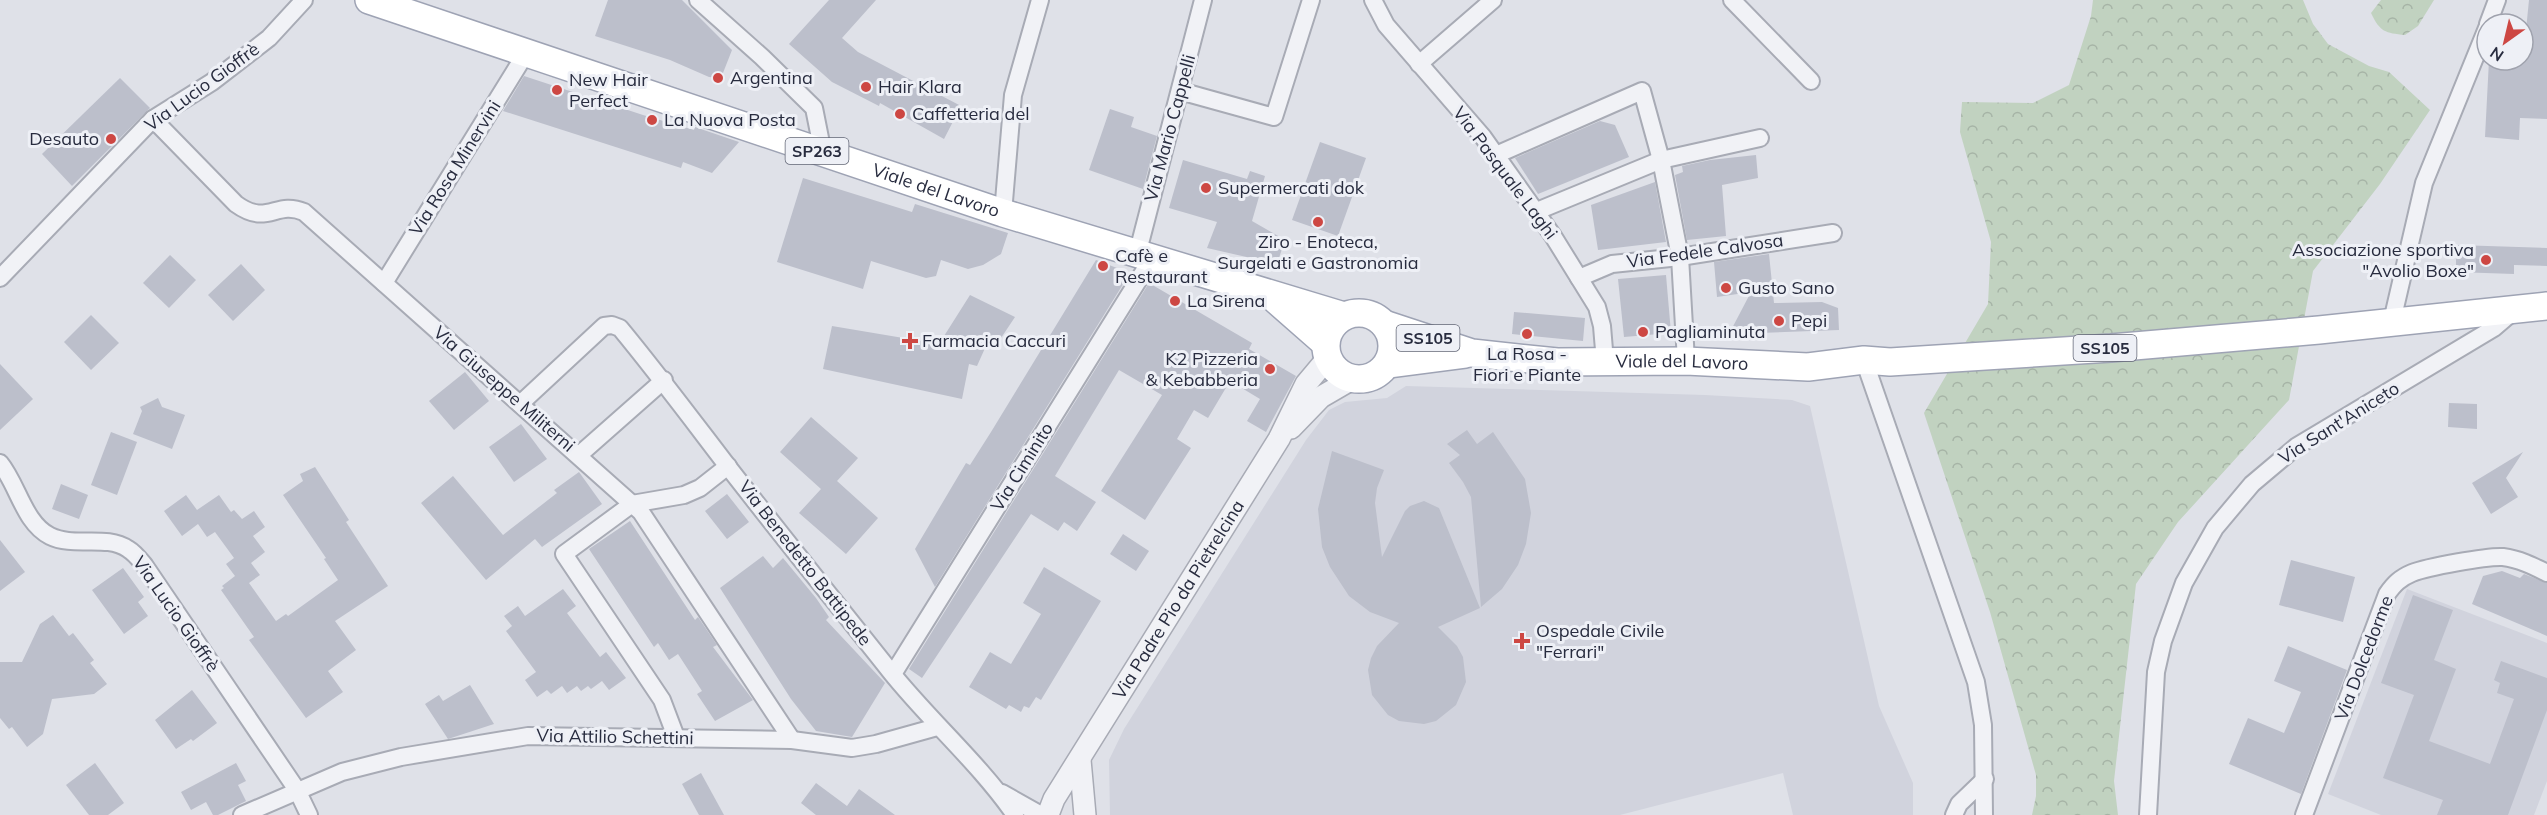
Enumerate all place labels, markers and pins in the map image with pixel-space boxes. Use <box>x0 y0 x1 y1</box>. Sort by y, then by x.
place label: Argentina <box>730 66 813 89</box>
place label: New Hair Perfect <box>569 68 648 112</box>
marker: Argentina <box>711 71 725 85</box>
place label: Hair Klara <box>878 75 962 98</box>
marker: Hair Klara <box>859 80 873 94</box>
marker: New Hair Perfect <box>550 83 564 97</box>
place label: Caffetteria del <box>912 102 1029 125</box>
marker: Caffetteria del <box>893 107 907 121</box>
place label: La Nuova Posta <box>664 108 796 131</box>
marker: La Nuova Posta <box>645 113 659 127</box>
place label: Desauto <box>29 127 99 150</box>
marker: Desauto <box>104 132 118 146</box>
place label: Supermercati dok <box>1218 176 1365 199</box>
marker: Supermercati dok <box>1199 181 1213 195</box>
marker: Ziro - Enoteca, Surgelati e Gastronomia <box>1311 215 1325 229</box>
place label: Ziro - Enoteca, Surgelati e Gastronomia <box>1217 230 1419 274</box>
place label: Associazione sportiva "Avolio Boxe" <box>2292 238 2474 282</box>
place label: Cafè e Restaurant <box>1115 244 1207 288</box>
marker: Associazione sportiva "Avolio Boxe" <box>2479 253 2493 267</box>
marker: Cafè e Restaurant <box>1096 259 1110 273</box>
place label: Gusto Sano <box>1738 276 1834 299</box>
marker: Gusto Sano <box>1719 281 1733 295</box>
place label: La Sirena <box>1187 289 1265 312</box>
marker: La Sirena <box>1168 294 1182 308</box>
place label: Pepi <box>1791 309 1827 332</box>
marker: Pepi <box>1772 314 1786 328</box>
place label: Pagliaminuta <box>1655 320 1765 343</box>
marker: Pagliaminuta <box>1636 325 1650 339</box>
marker: La Rosa - Fiori e Piante <box>1520 327 1534 341</box>
place label: Farmacia Caccuri <box>922 329 1066 352</box>
marker: Farmacia Caccuri <box>903 334 917 348</box>
place label: La Rosa - Fiori e Piante <box>1473 342 1581 386</box>
place label: K2 Pizzeria & Kebabberia <box>1146 347 1258 391</box>
marker: K2 Pizzeria & Kebabberia <box>1263 362 1277 376</box>
place label: Ospedale Civile "Ferrari" <box>1536 619 1664 663</box>
marker: Ospedale Civile "Ferrari" <box>1513 632 1531 650</box>

